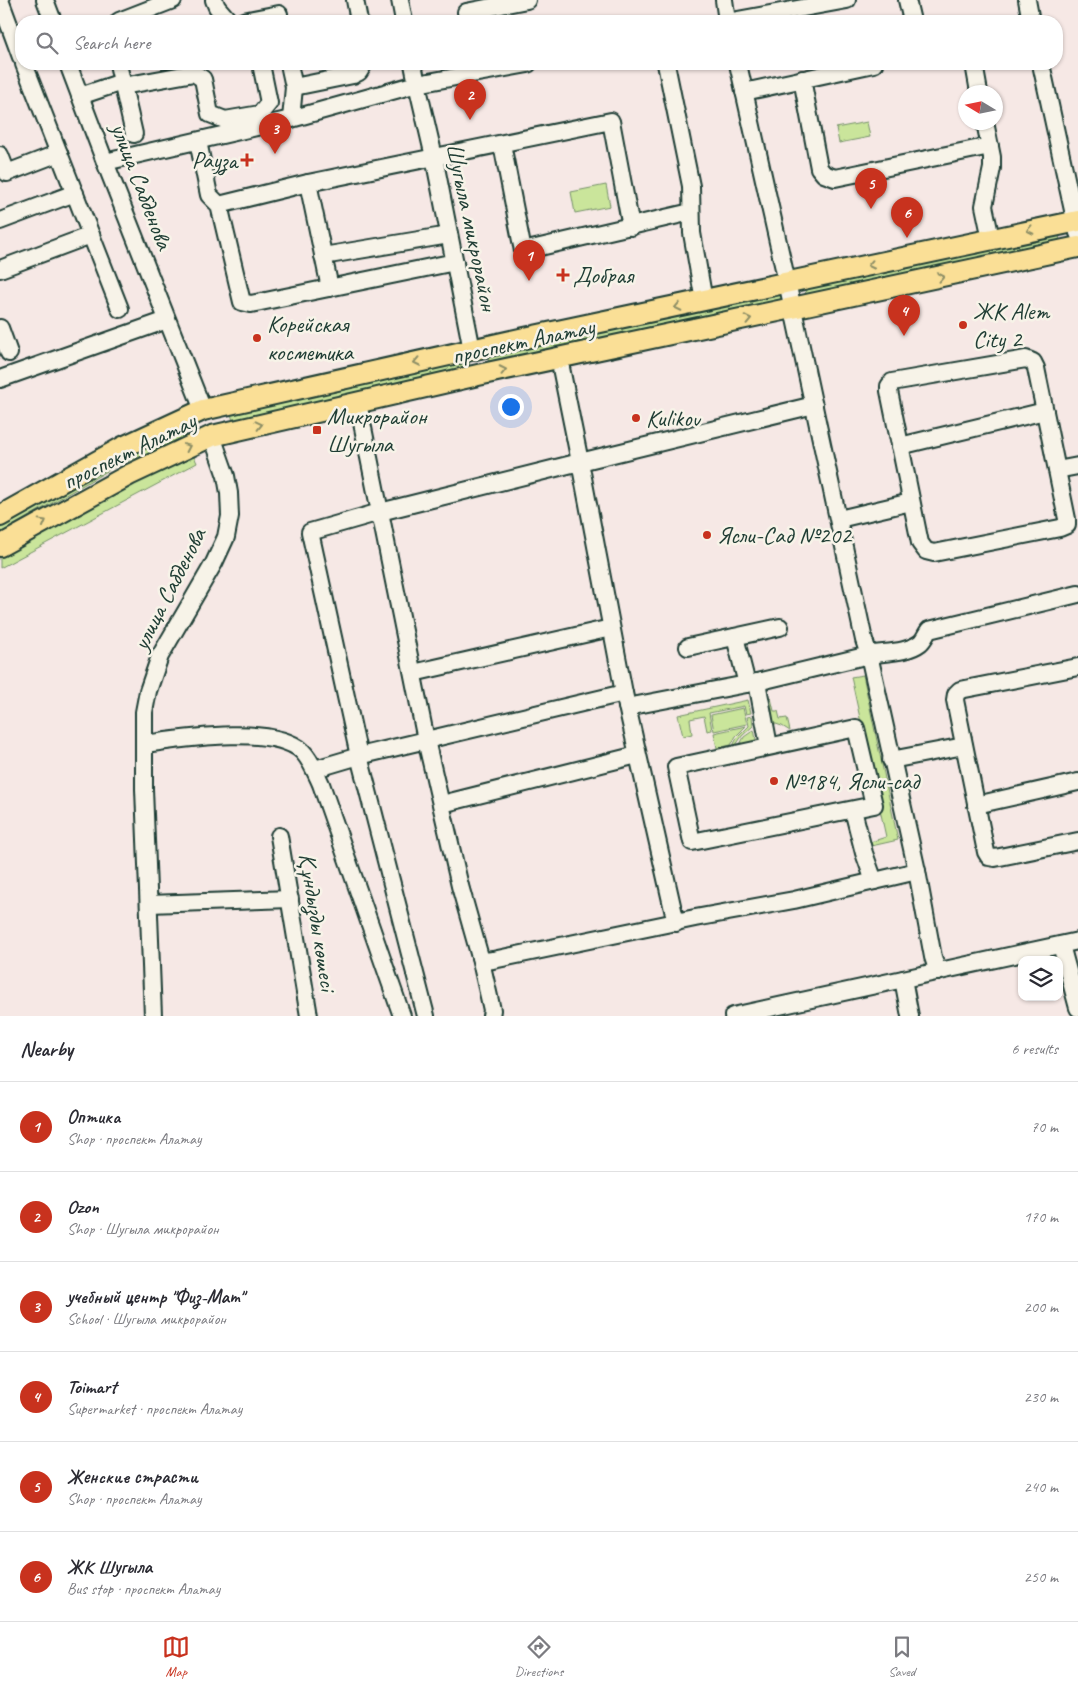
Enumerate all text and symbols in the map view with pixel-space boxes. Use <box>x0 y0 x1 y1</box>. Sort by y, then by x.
search box <box>15 15 1063 70</box>
icon: search <box>33 29 61 57</box>
text: Search here <box>73 31 150 55</box>
pin: 2 <box>454 79 486 120</box>
north arrow <box>958 85 1003 130</box>
pin: 3 <box>259 113 291 154</box>
street label: улица Сабденова <box>103 117 180 255</box>
street label: Шугыла микрорайон <box>440 140 505 316</box>
place label: Рауза <box>192 145 239 176</box>
marker: Рауза <box>241 154 253 166</box>
pin: 5 <box>855 168 887 209</box>
pin: 6 <box>891 197 923 238</box>
one-way arrow <box>1026 225 1035 235</box>
pin: 1 <box>513 240 545 281</box>
one-way arrow <box>867 259 876 269</box>
place label: Добрая <box>573 260 635 290</box>
marker: Добрая <box>557 269 569 281</box>
one-way arrow <box>936 272 945 283</box>
pin: 4 <box>888 295 920 336</box>
place label: ЖК Alem City 2 <box>973 296 1050 354</box>
one-way arrow <box>674 301 683 311</box>
place label: Корейская косметика <box>267 309 355 367</box>
street label: проспект Алатау <box>449 311 599 371</box>
one-way arrow <box>743 314 752 324</box>
marker: ЖК Alem City 2 <box>957 319 969 331</box>
marker: Корейская косметика <box>251 332 263 344</box>
one-way arrow <box>412 356 421 367</box>
one-way arrow <box>498 365 507 376</box>
your location <box>498 394 524 420</box>
place label: Микрорайон Шугыла <box>327 401 429 459</box>
place label: Kulikov <box>646 403 701 433</box>
street label: проспект Алатау <box>57 405 202 496</box>
marker: Kulikov <box>630 412 642 424</box>
one-way arrow <box>254 420 263 431</box>
marker: Микрорайон Шугыла <box>311 424 323 436</box>
one-way arrow <box>182 443 191 454</box>
one-way arrow <box>37 518 46 528</box>
place label: Ясли-Сад №202 <box>717 520 853 550</box>
street label: улица Сабденова <box>125 522 213 657</box>
marker: Ясли-Сад №202 <box>701 529 713 541</box>
place label: №184, Ясли-сад <box>784 766 921 796</box>
marker: №184, Ясли-сад <box>768 775 780 787</box>
street label: Құндызды көшесі <box>291 851 344 996</box>
map controls <box>1018 956 1063 1001</box>
button: layers <box>1018 956 1063 1001</box>
text: Nearby <box>20 1036 73 1062</box>
text: 6 results <box>1011 1039 1058 1059</box>
text: Оптика <box>67 1105 120 1129</box>
text: 1 <box>32 1117 40 1137</box>
text: 70 m <box>1031 1117 1058 1137</box>
text: Shop · проспект Алатау <box>67 1129 201 1149</box>
text: Ozon <box>67 1195 99 1219</box>
text: 2 <box>32 1207 40 1227</box>
text: 170 m <box>1024 1207 1058 1227</box>
text: Shop · Шугыла микрорайон <box>67 1219 219 1239</box>
text: учебный центр "Физ-Мат" <box>67 1285 244 1309</box>
text: 3 <box>32 1297 40 1317</box>
text: 200 m <box>1024 1297 1058 1317</box>
text: School · Шугыла микрорайон <box>67 1309 226 1329</box>
text: Toimart <box>67 1375 117 1399</box>
text: 4 <box>32 1387 40 1407</box>
text: 230 m <box>1024 1387 1058 1407</box>
text: Supermarket · проспект Алатау <box>67 1399 242 1419</box>
text: Женские страсти <box>67 1465 198 1489</box>
text: 5 <box>33 1477 39 1497</box>
text: 240 m <box>1024 1477 1058 1497</box>
text: Shop · проспект Алатау <box>67 1489 201 1509</box>
text: ЖК Шугыла <box>67 1555 152 1579</box>
text: 6 <box>32 1567 40 1587</box>
text: 250 m <box>1024 1567 1058 1587</box>
text: Bus stop · проспект Алатау <box>67 1579 220 1599</box>
tab: Map <box>162 1633 190 1680</box>
tab: Directions <box>515 1633 563 1680</box>
tab: Saved <box>888 1633 916 1680</box>

